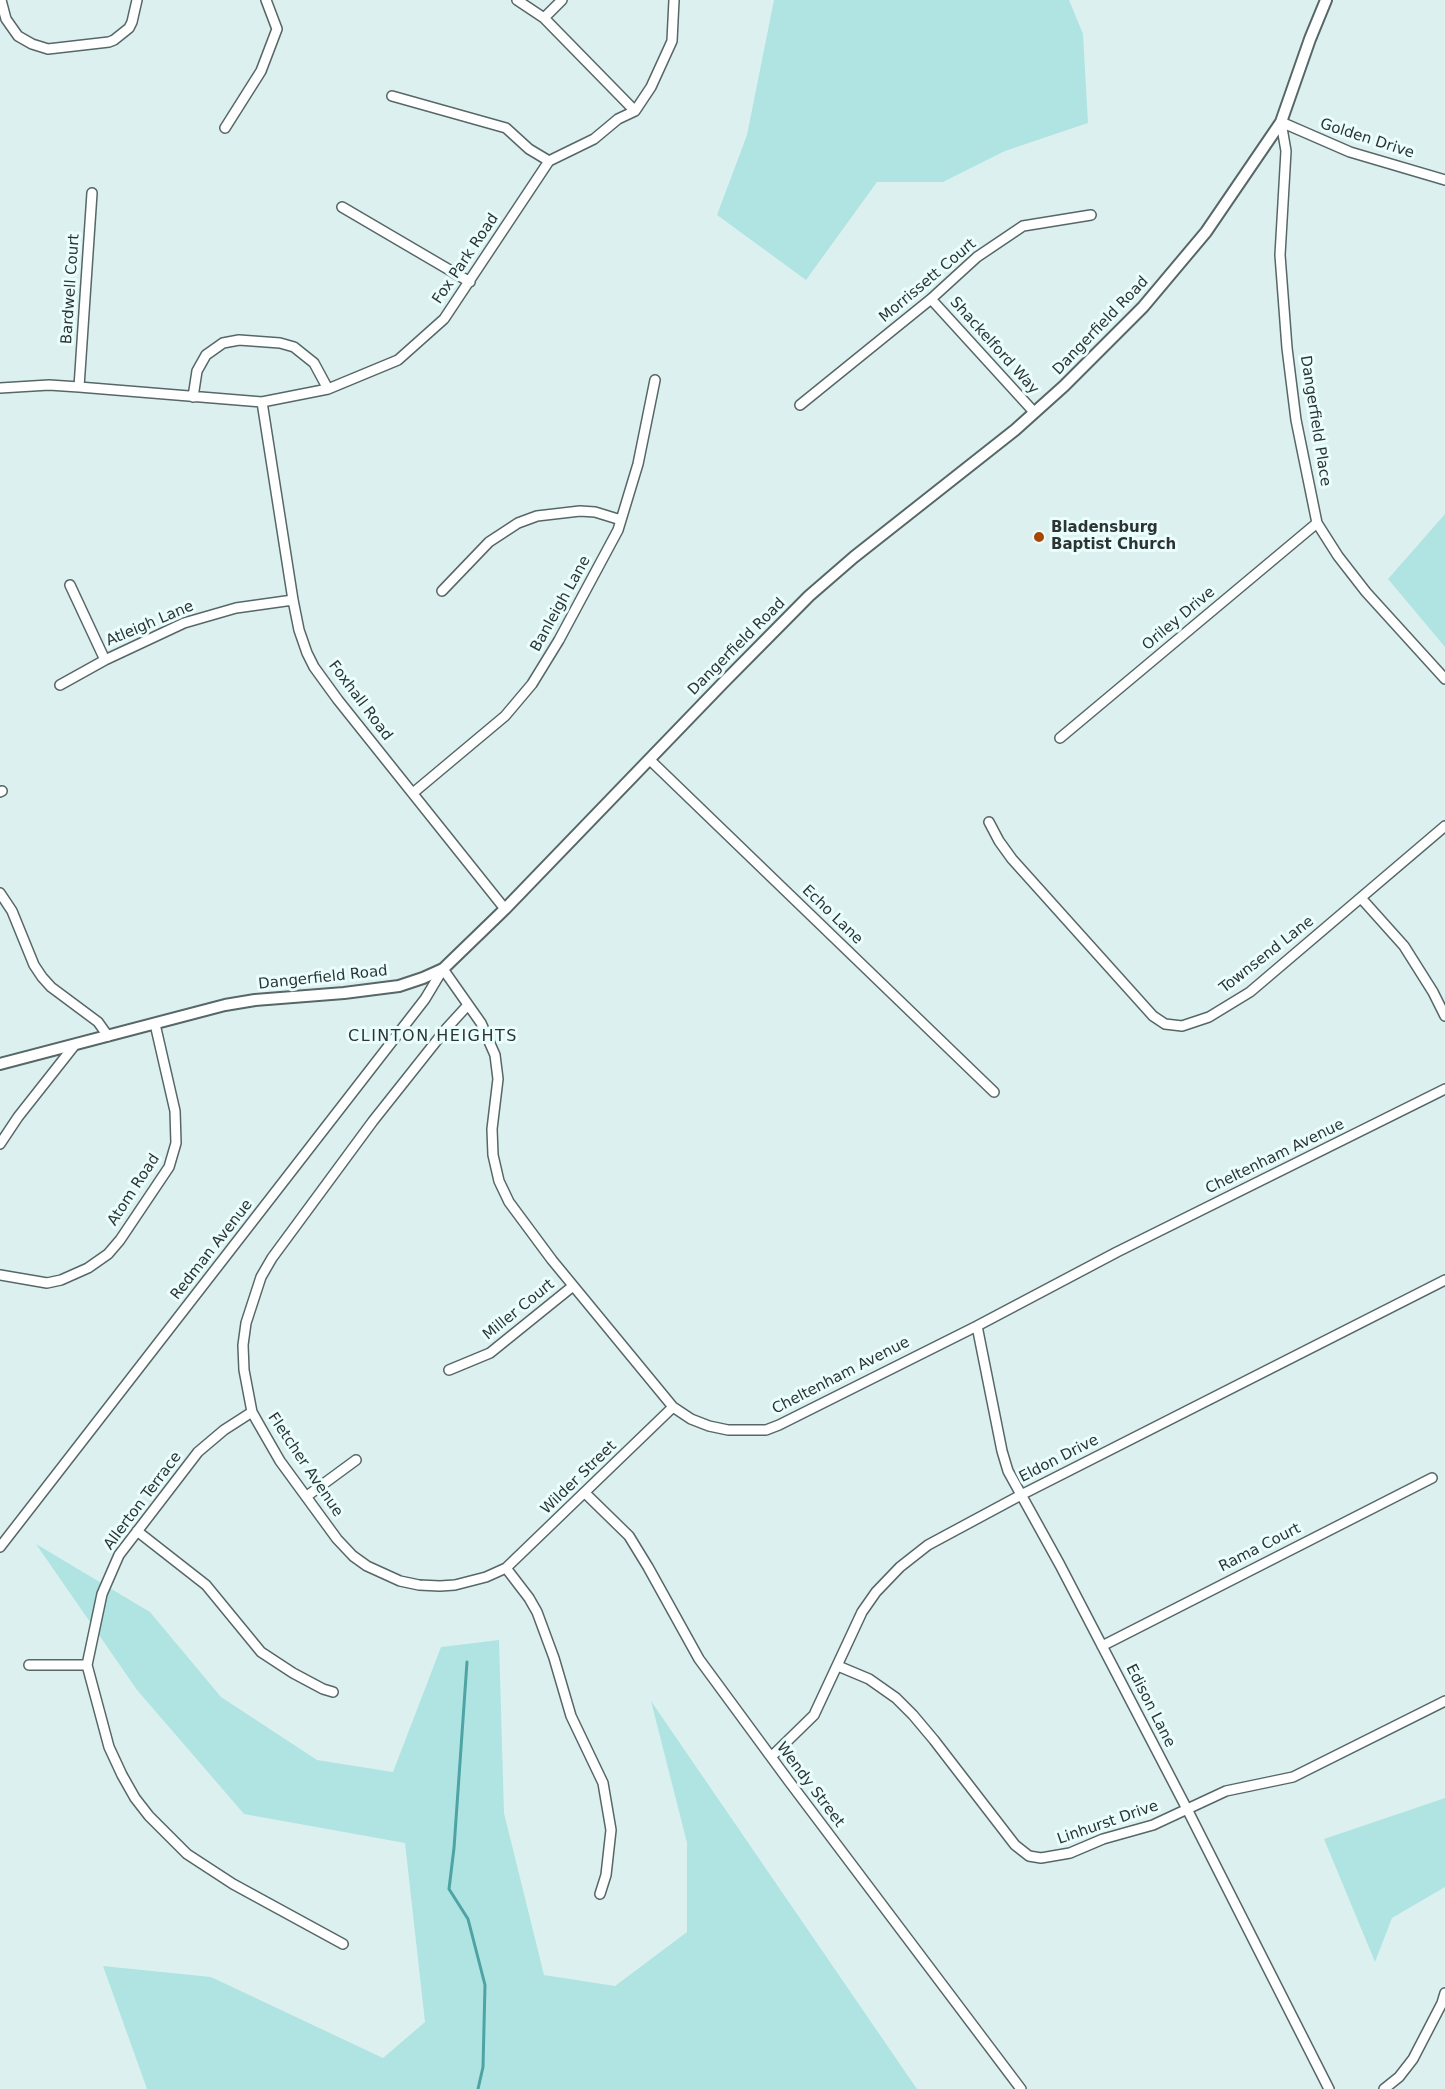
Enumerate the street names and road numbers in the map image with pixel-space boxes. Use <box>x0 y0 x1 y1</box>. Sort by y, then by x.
street label: Golden Drive <box>1318 115 1416 163</box>
street label: Fox Park Road <box>429 210 503 308</box>
street label: Bardwell Court <box>58 233 84 345</box>
street label: Morrissett Court <box>876 235 980 327</box>
street label: Dangerfield Road <box>1049 273 1153 379</box>
street label: Shackelford Way <box>946 294 1042 398</box>
street label: Dangerfield Place <box>1296 354 1334 488</box>
street label: Banleigh Lane <box>527 553 595 655</box>
street label: Oriley Drive <box>1139 583 1219 655</box>
street label: Dangerfield Road <box>685 595 789 699</box>
street label: Atleigh Lane <box>103 597 197 651</box>
street label: Foxhall Road <box>324 658 396 744</box>
street label: Echo Lane <box>798 882 866 948</box>
street label: Townsend Lane <box>1216 913 1318 997</box>
street label: Dangerfield Road <box>257 962 389 994</box>
street label: Cheltenham Avenue <box>1203 1116 1347 1198</box>
street label: Atom Road <box>104 1151 164 1229</box>
street label: Redman Avenue <box>167 1196 257 1304</box>
street label: Miller Court <box>480 1276 558 1344</box>
street label: Cheltenham Avenue <box>769 1334 913 1418</box>
street label: Fletcher Avenue <box>264 1410 346 1520</box>
street label: Eldon Drive <box>1016 1431 1102 1487</box>
street label: Wilder Street <box>537 1437 621 1519</box>
street label: Allerton Terrace <box>100 1449 186 1553</box>
street label: Rama Court <box>1216 1520 1304 1576</box>
street label: Edison Lane <box>1121 1661 1179 1751</box>
street label: Wendy Street <box>772 1739 848 1831</box>
street label: Linhurst Drive <box>1055 1797 1161 1849</box>

